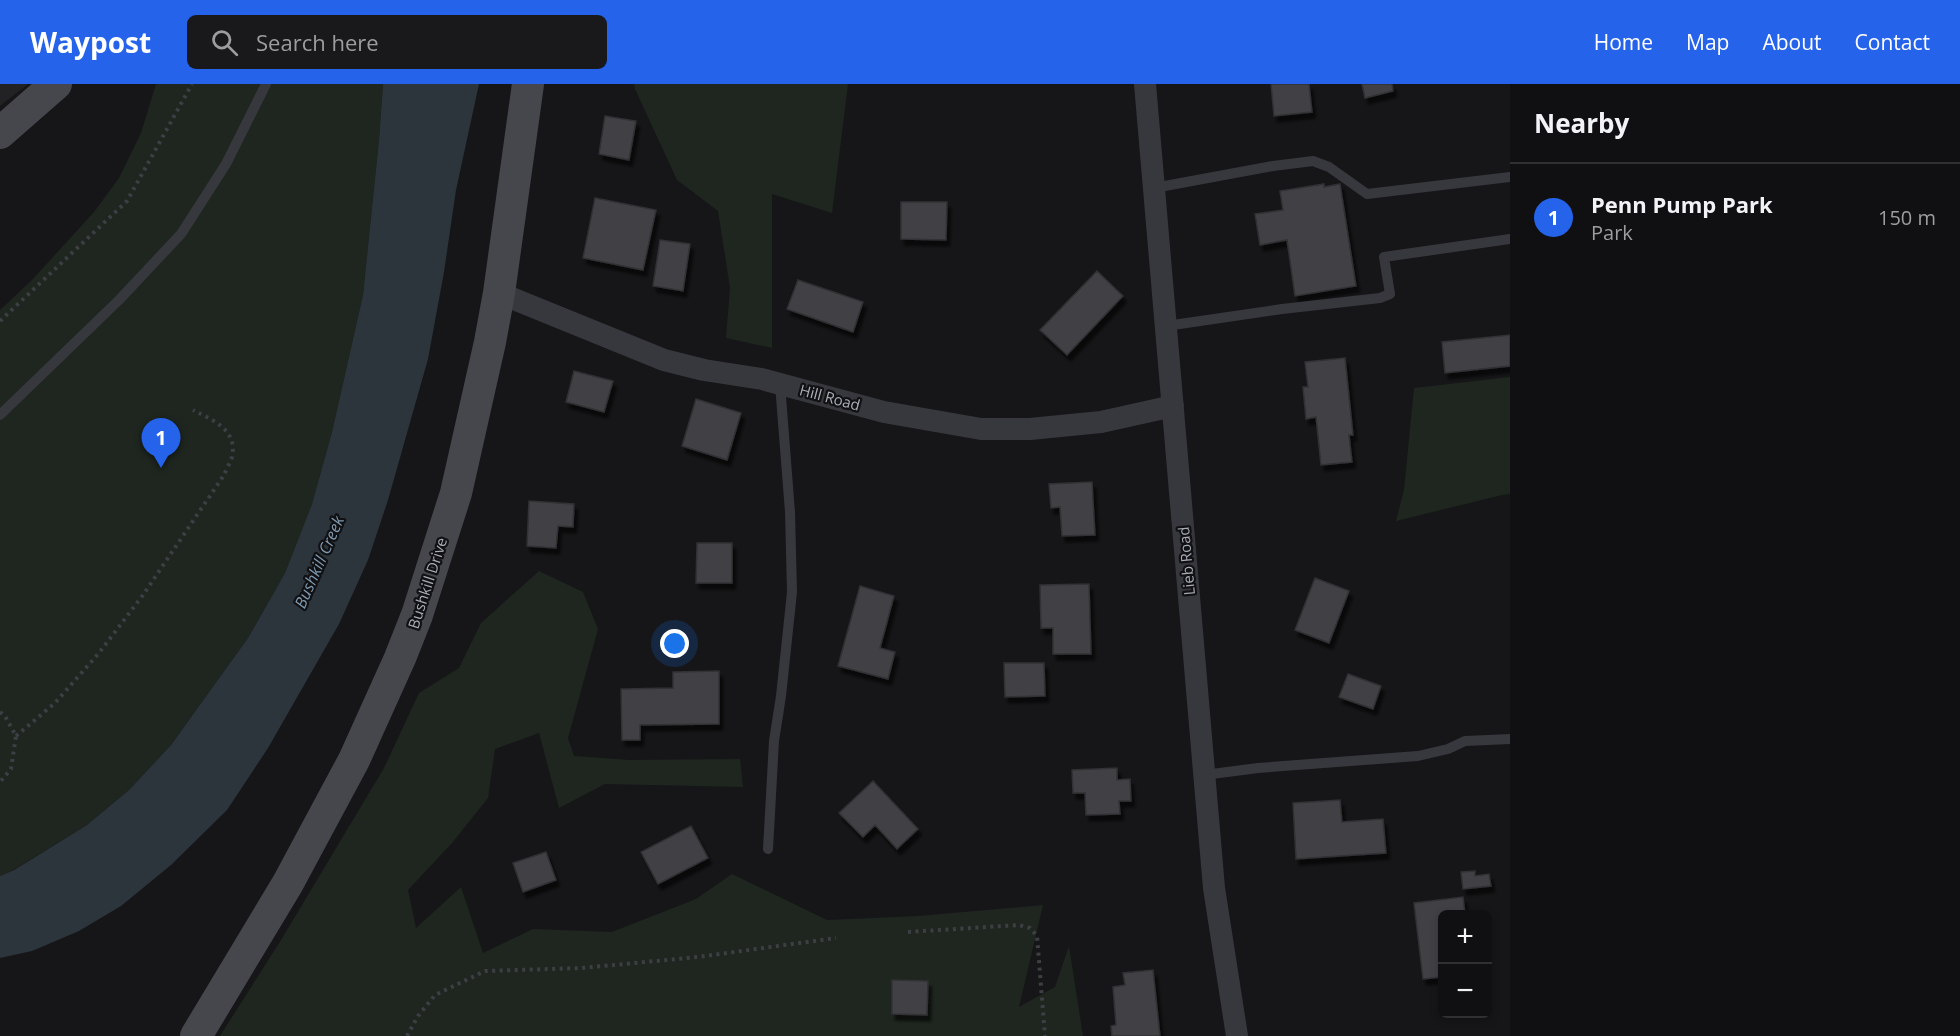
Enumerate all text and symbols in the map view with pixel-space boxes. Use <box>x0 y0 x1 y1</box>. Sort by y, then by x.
search box <box>187 15 607 69</box>
text: Waypost <box>30 23 151 61</box>
icon: search <box>208 26 241 59</box>
text: Search here <box>256 27 379 57</box>
text: Home <box>1594 28 1653 56</box>
text: Map <box>1686 28 1729 56</box>
text: About <box>1762 28 1822 56</box>
text: Contact <box>1855 28 1930 56</box>
text: Nearby <box>1534 105 1629 141</box>
text: Penn Pump Park <box>1591 189 1773 219</box>
text: 1 <box>1548 204 1559 231</box>
text: 150 m <box>1878 204 1936 231</box>
text: Park <box>1591 219 1633 246</box>
street label: Hill Road <box>797 379 863 415</box>
pin: 1 <box>142 418 180 468</box>
water label: Bushkill Creek <box>289 511 350 611</box>
street label: Lieb Road <box>1173 526 1199 596</box>
street label: Bushkill Drive <box>403 535 451 631</box>
your location <box>660 629 689 658</box>
map controls <box>1438 910 1492 1018</box>
button: + <box>1438 910 1492 964</box>
button: − <box>1438 964 1492 1018</box>

